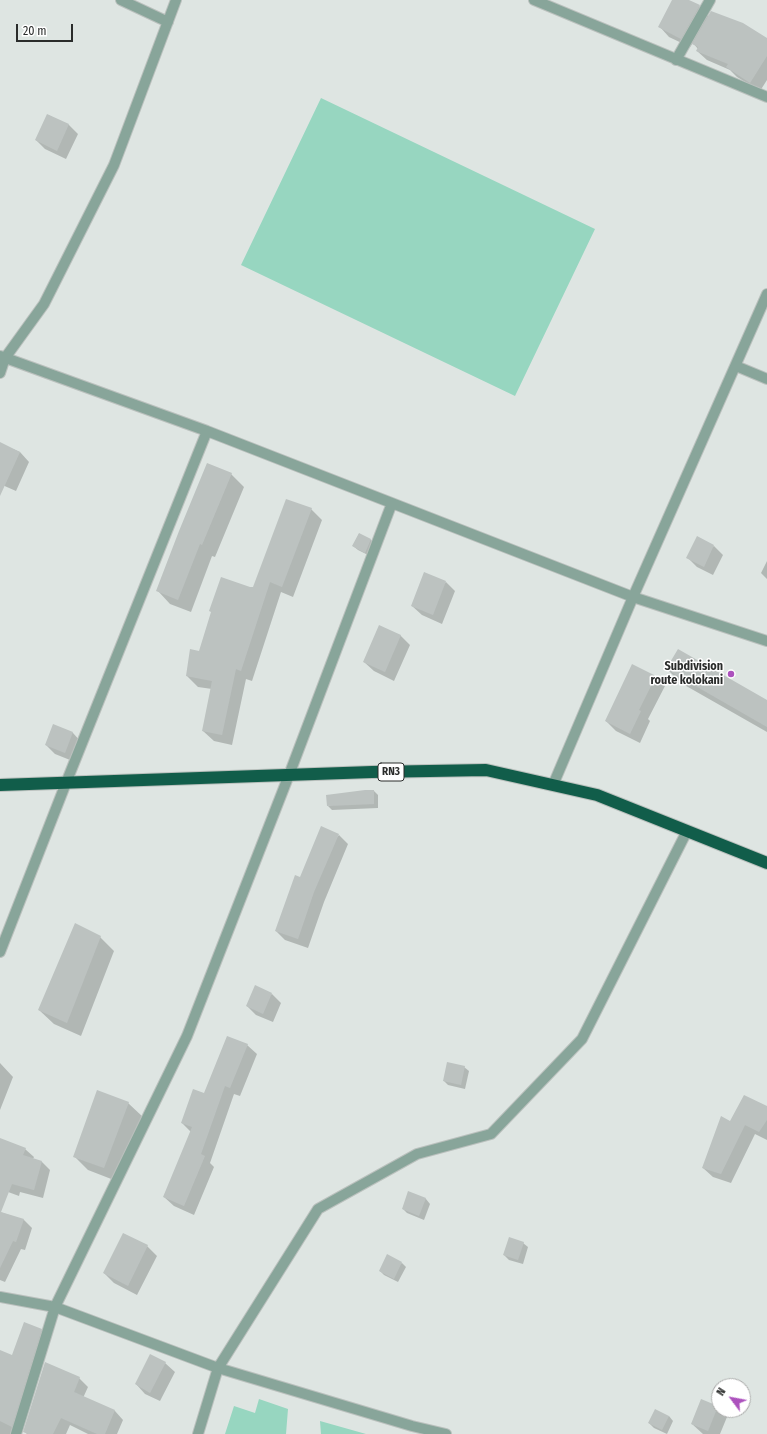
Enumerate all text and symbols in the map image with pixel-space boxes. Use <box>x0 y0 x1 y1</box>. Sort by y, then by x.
scale bar <box>18 16 75 42</box>
text: 20 m <box>23 24 47 38</box>
place label: Subdivision route kolokani <box>650 660 723 688</box>
marker: Subdivision route kolokani <box>726 669 736 679</box>
road number: RN3 <box>378 763 404 781</box>
north arrow <box>711 1378 751 1418</box>
text: N <box>714 1386 729 1398</box>

